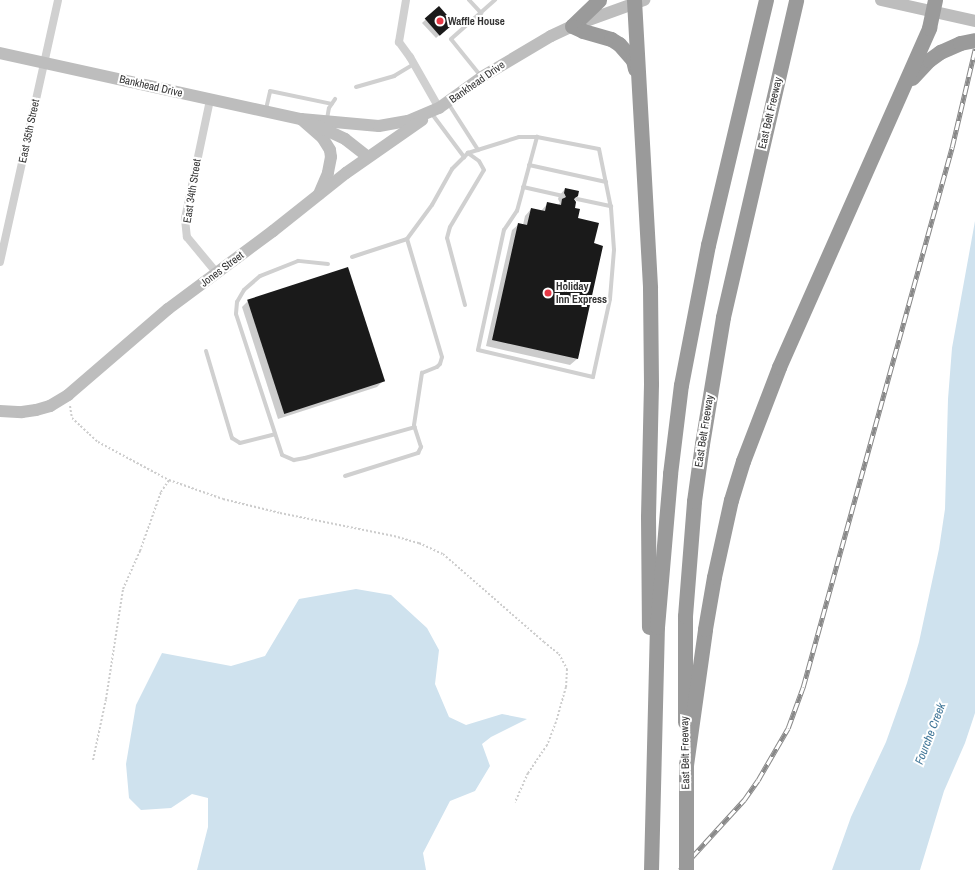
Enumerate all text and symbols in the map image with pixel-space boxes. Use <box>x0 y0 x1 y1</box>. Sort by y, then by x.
place label: Waffle House <box>448 14 505 28</box>
marker: Waffle House <box>435 16 445 26</box>
street label: Bankhead Drive <box>447 58 507 106</box>
street label: Bankhead Drive <box>118 72 184 100</box>
street label: East Belt Freeway <box>755 76 785 150</box>
street label: East 35th Street <box>16 98 42 164</box>
street label: East 34th Street <box>180 158 204 224</box>
street label: Jones Street <box>198 248 246 290</box>
place label: Holiday Inn Express <box>556 280 607 306</box>
marker: Holiday Inn Express <box>543 288 553 298</box>
street label: East Belt Freeway <box>692 394 716 468</box>
water label: Fourche Creek <box>913 701 949 767</box>
street label: East Belt Freeway <box>678 716 692 790</box>

